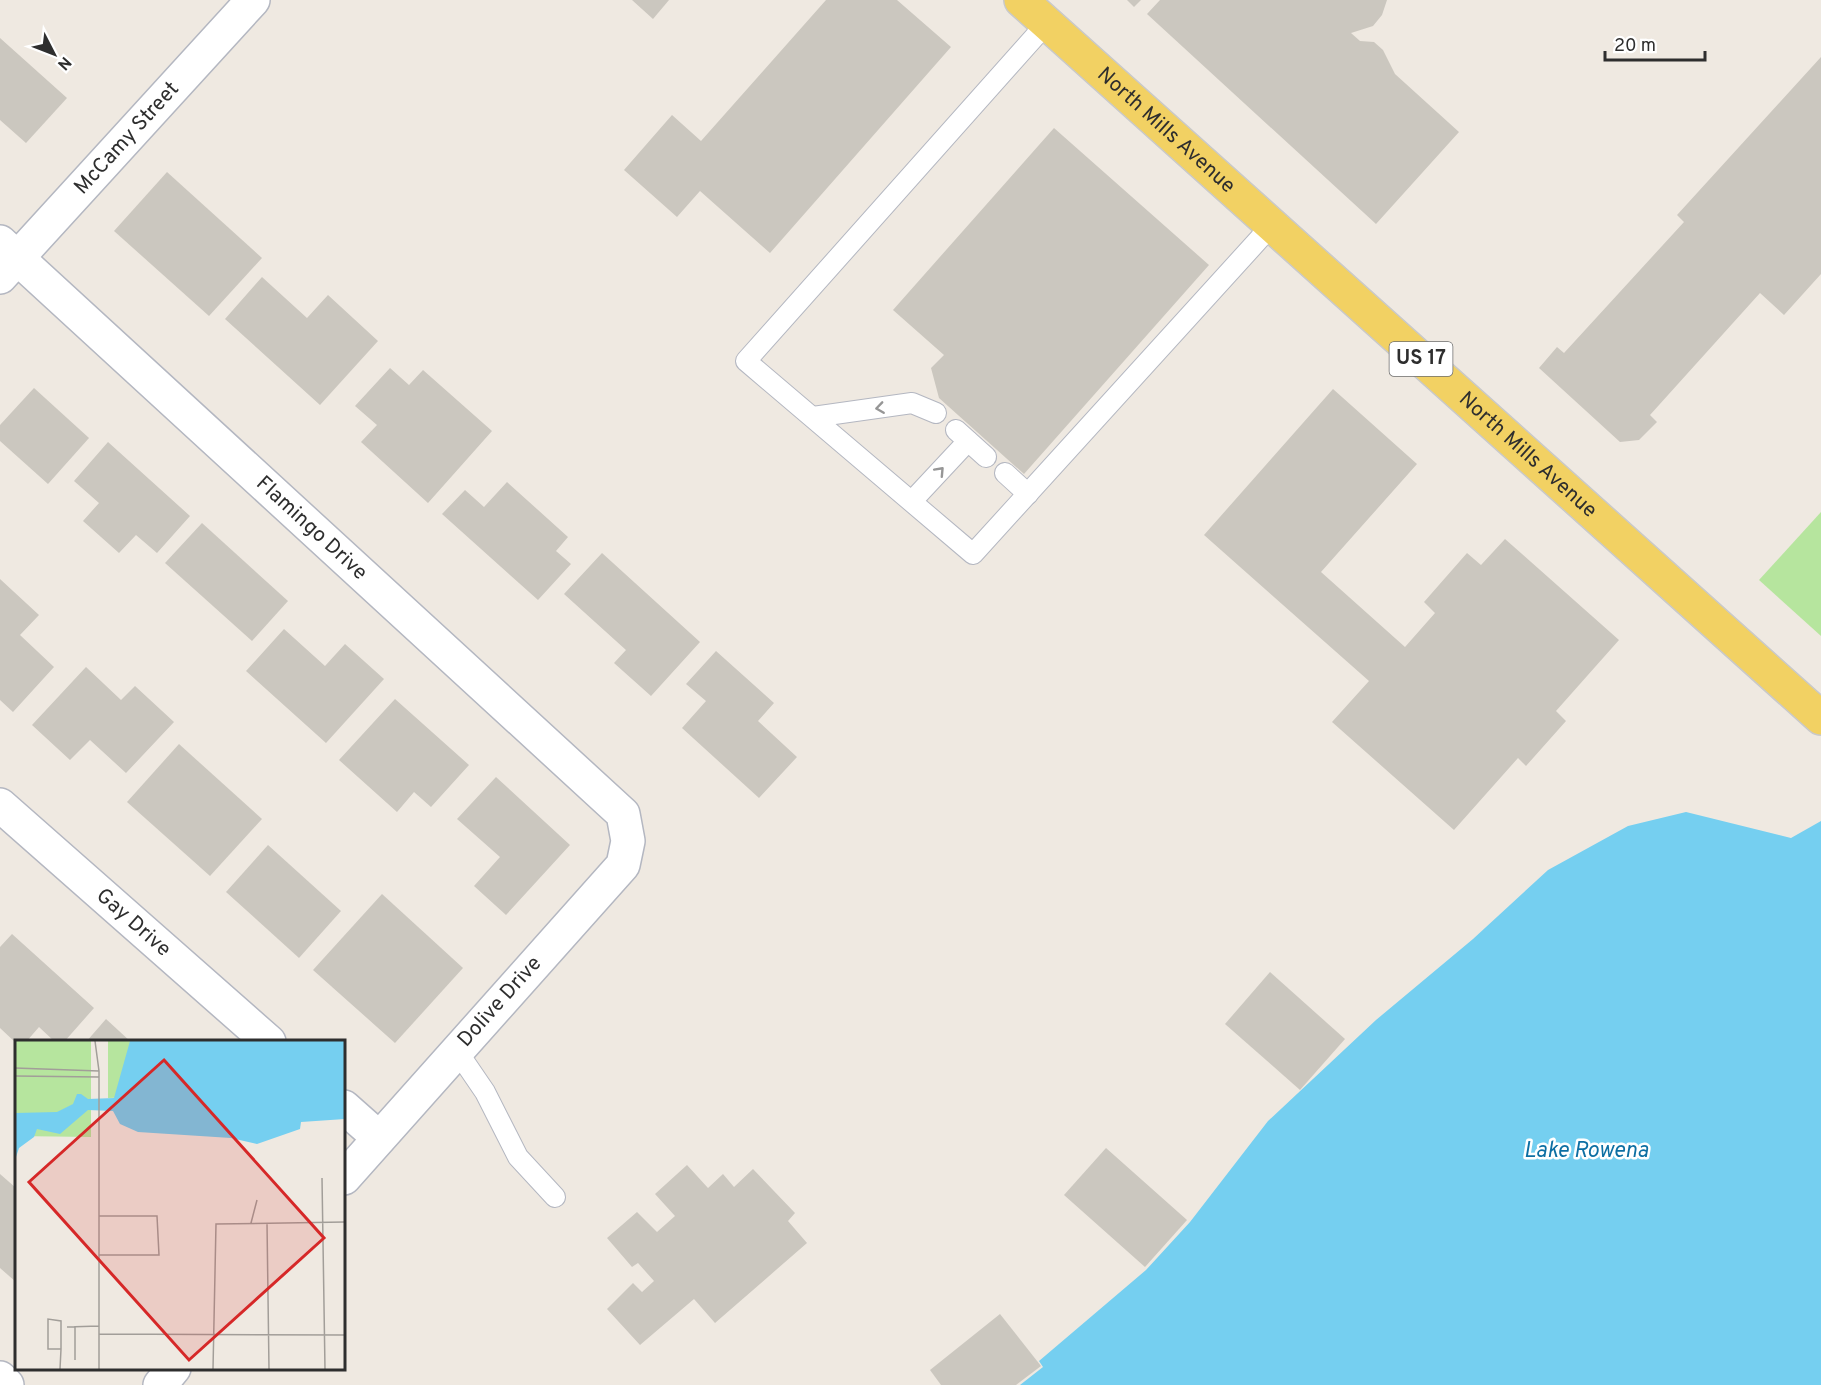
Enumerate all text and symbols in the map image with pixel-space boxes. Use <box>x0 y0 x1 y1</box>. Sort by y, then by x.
north arrow <box>24 24 84 84</box>
scale bar <box>1605 24 1706 62</box>
text: 20 m <box>1614 35 1656 58</box>
text: N <box>52 52 75 74</box>
street label: North Mills Avenue <box>1091 61 1241 199</box>
street label: McCamy Street <box>68 76 185 200</box>
road number: US 17 <box>1390 342 1452 376</box>
street label: North Mills Avenue <box>1453 386 1603 524</box>
one-way arrow <box>875 401 884 413</box>
one-way arrow <box>933 467 944 478</box>
street label: Flamingo Drive <box>250 470 373 586</box>
street label: Gay Drive <box>90 882 177 963</box>
street label: Dolive Drive <box>452 951 548 1053</box>
inset map <box>15 1040 345 1370</box>
water label: Lake Rowena <box>1524 1138 1649 1165</box>

